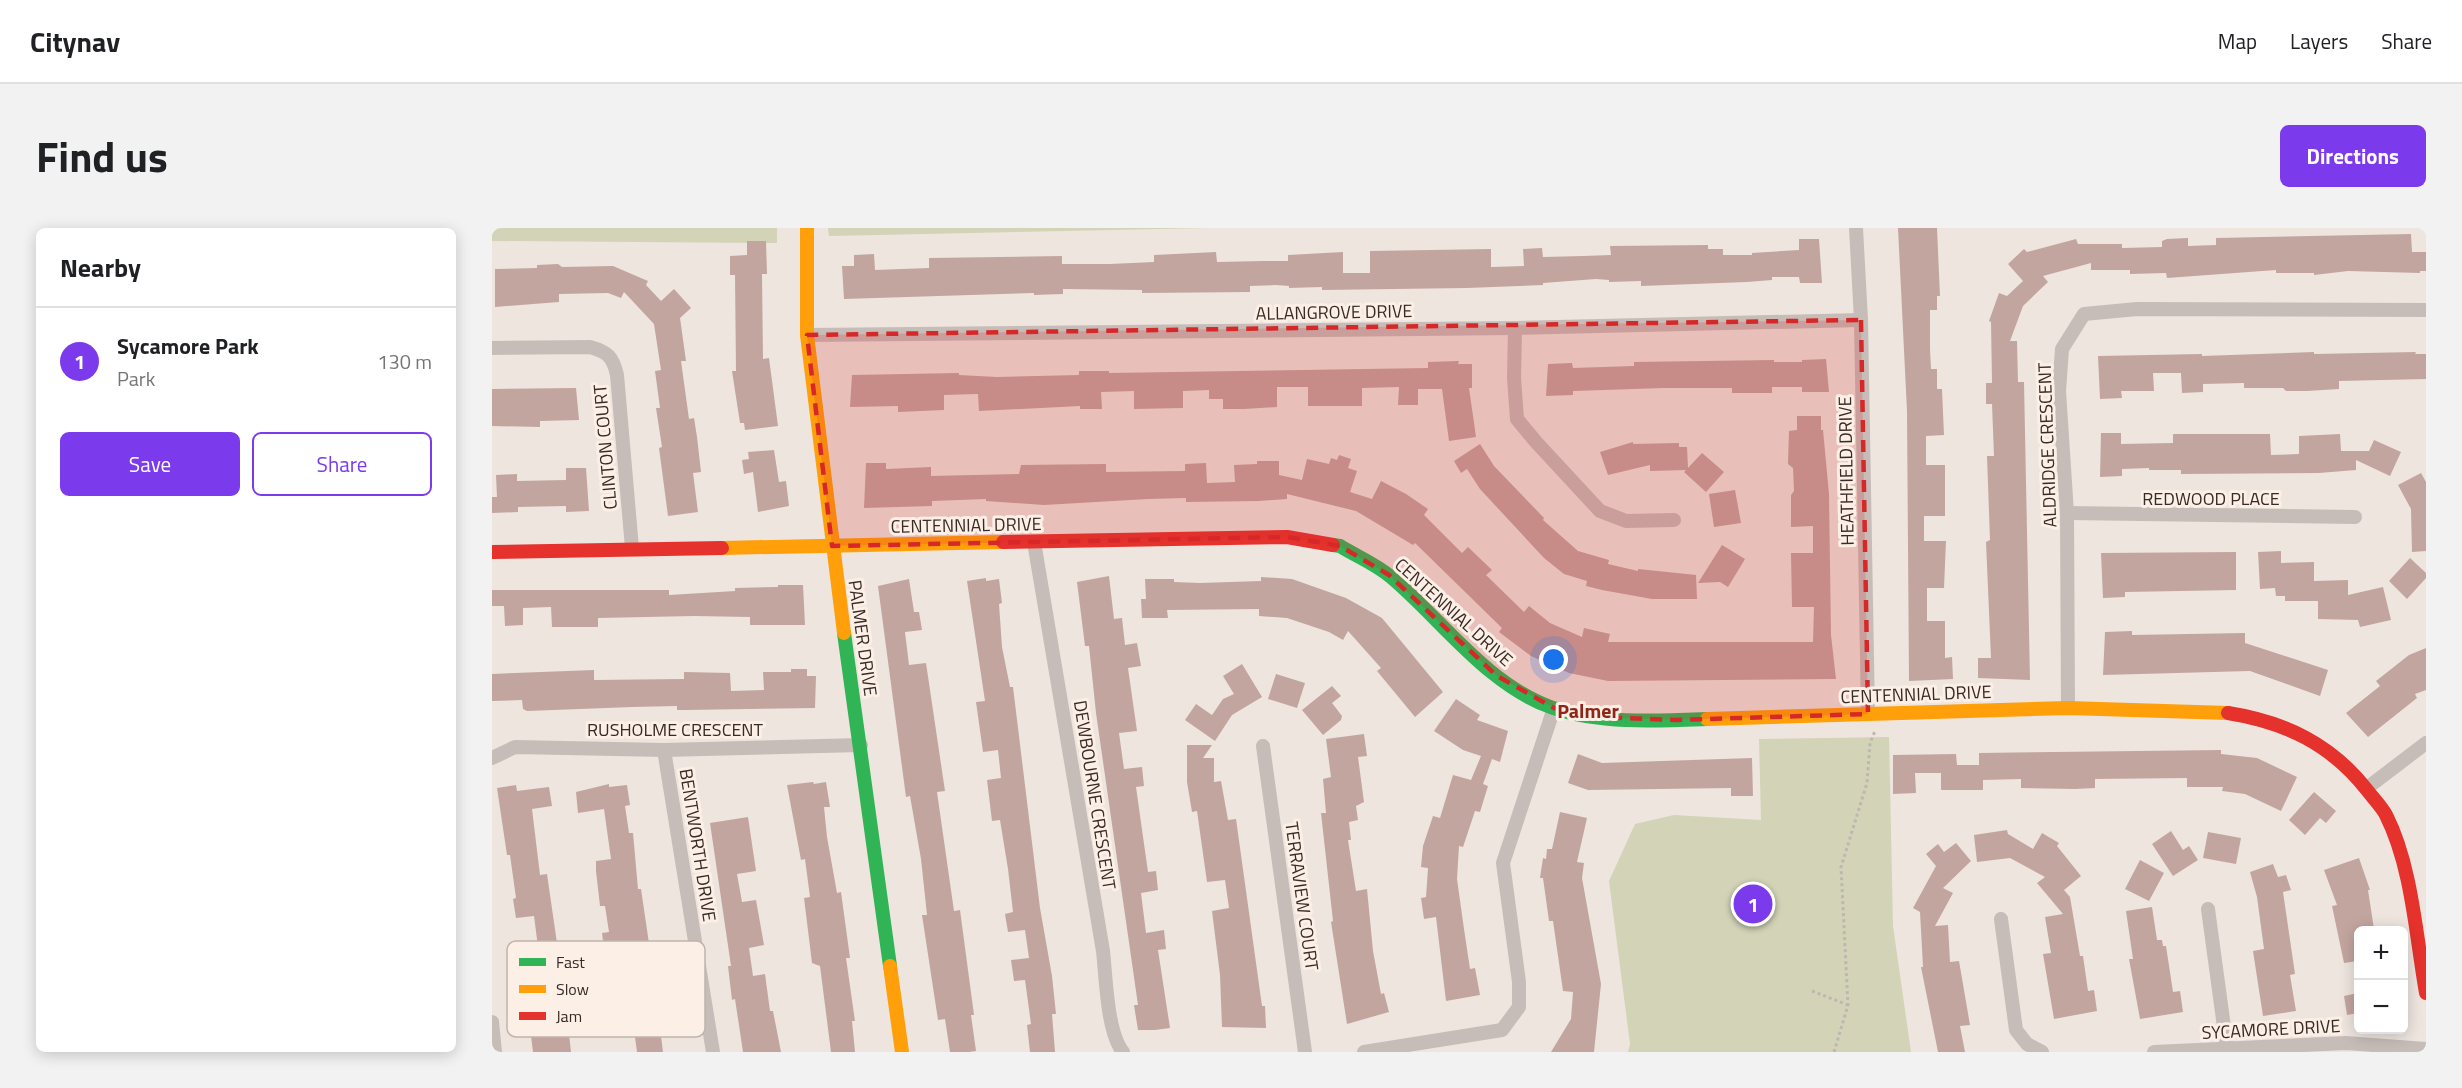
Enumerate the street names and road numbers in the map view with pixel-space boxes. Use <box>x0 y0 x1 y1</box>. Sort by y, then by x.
street label: ALLANGROVE DRIVE <box>1255 297 1413 327</box>
street label: ALDRIDGE CRESCENT <box>2031 362 2063 528</box>
street label: CLINTON COURT <box>586 383 624 511</box>
street label: HEATHFIELD DRIVE <box>1831 396 1861 546</box>
street label: REDWOOD PLACE <box>2142 485 2280 512</box>
street label: CENTENNIAL DRIVE <box>890 510 1042 540</box>
street label: CENTENNIAL DRIVE <box>1389 551 1519 673</box>
street label: PALMER DRIVE <box>841 578 885 698</box>
street label: CENTENNIAL DRIVE <box>1840 678 1992 710</box>
street label: DEWBOURNE CRESCENT <box>1067 698 1123 892</box>
street label: RUSHOLME CRESCENT <box>587 716 764 743</box>
street label: BENTWORTH DRIVE <box>673 767 723 923</box>
street label: TERRAVIEW COURT <box>1278 820 1326 973</box>
street label: SYCAMORE DRIVE <box>2201 1012 2341 1046</box>

